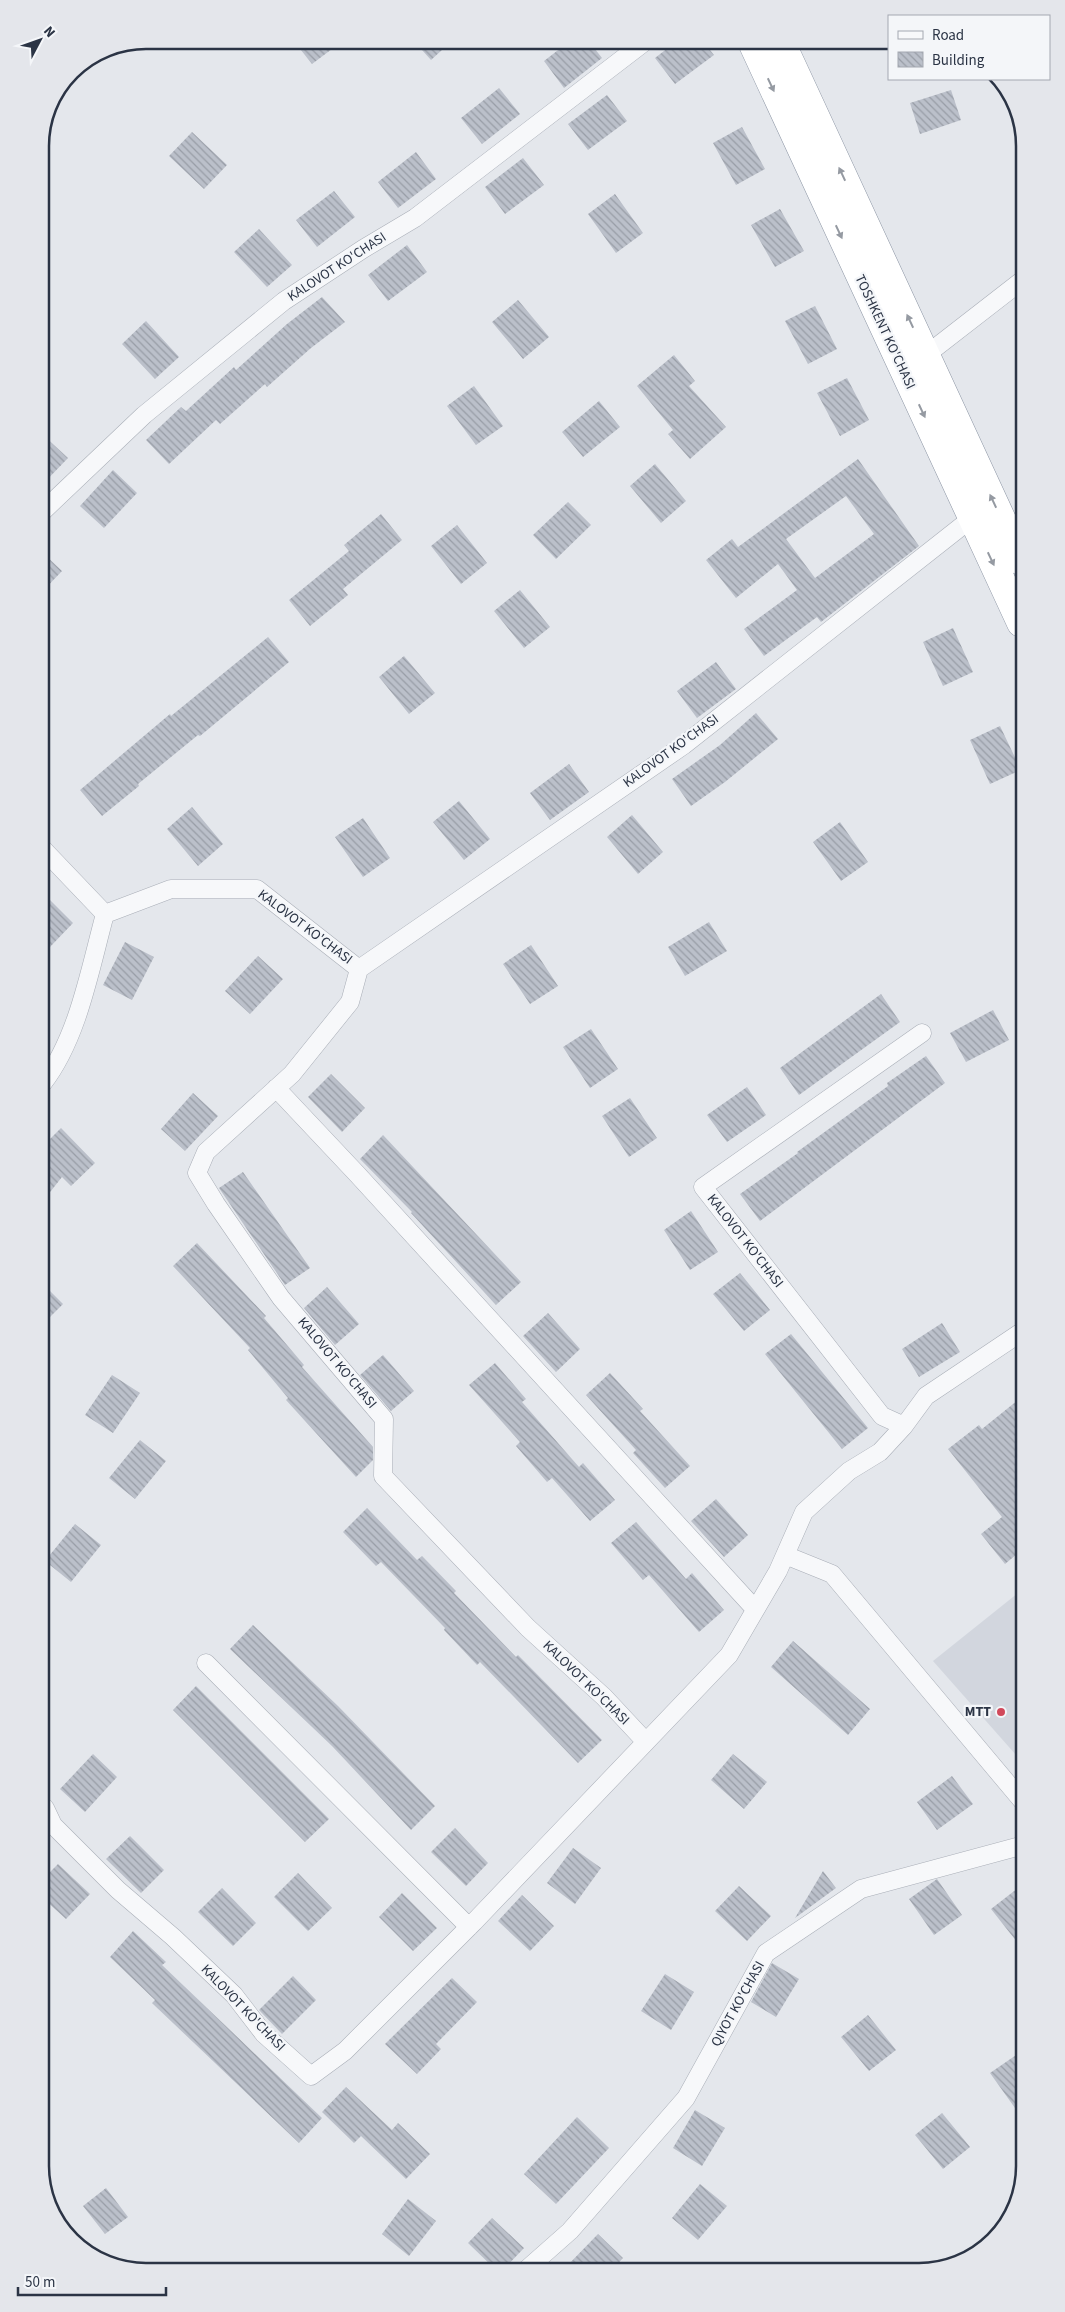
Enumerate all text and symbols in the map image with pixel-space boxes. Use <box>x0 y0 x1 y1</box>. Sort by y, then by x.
north arrow <box>15 15 65 65</box>
legend <box>888 15 1050 80</box>
text: N <box>38 22 60 42</box>
text: Road <box>932 25 964 46</box>
text: Building <box>932 50 985 71</box>
one-way arrow <box>768 78 776 92</box>
one-way arrow <box>838 167 846 181</box>
one-way arrow <box>835 225 843 239</box>
street label: KALOVOT KO'CHASI <box>284 228 390 306</box>
street label: TOSHKENT KO'CHASI <box>850 271 920 393</box>
one-way arrow <box>906 314 915 329</box>
one-way arrow <box>918 404 926 418</box>
one-way arrow <box>989 494 997 508</box>
one-way arrow <box>987 552 995 566</box>
street label: KALOVOT KO'CHASI <box>619 709 723 793</box>
street label: KALOVOT KO'CHASI <box>253 885 357 969</box>
street label: KALOVOT KO'CHASI <box>702 1190 788 1292</box>
street label: KALOVOT KO'CHASI <box>293 1313 381 1413</box>
street label: KALOVOT KO'CHASI <box>538 1636 634 1730</box>
place label: MTT <box>965 1702 991 1722</box>
marker: MTT <box>995 1706 1007 1718</box>
street label: QIYOT KO'CHASI <box>706 1958 770 2050</box>
street label: KALOVOT KO'CHASI <box>196 1960 290 2056</box>
scale bar <box>18 2264 165 2296</box>
text: 50 m <box>25 2272 55 2293</box>

